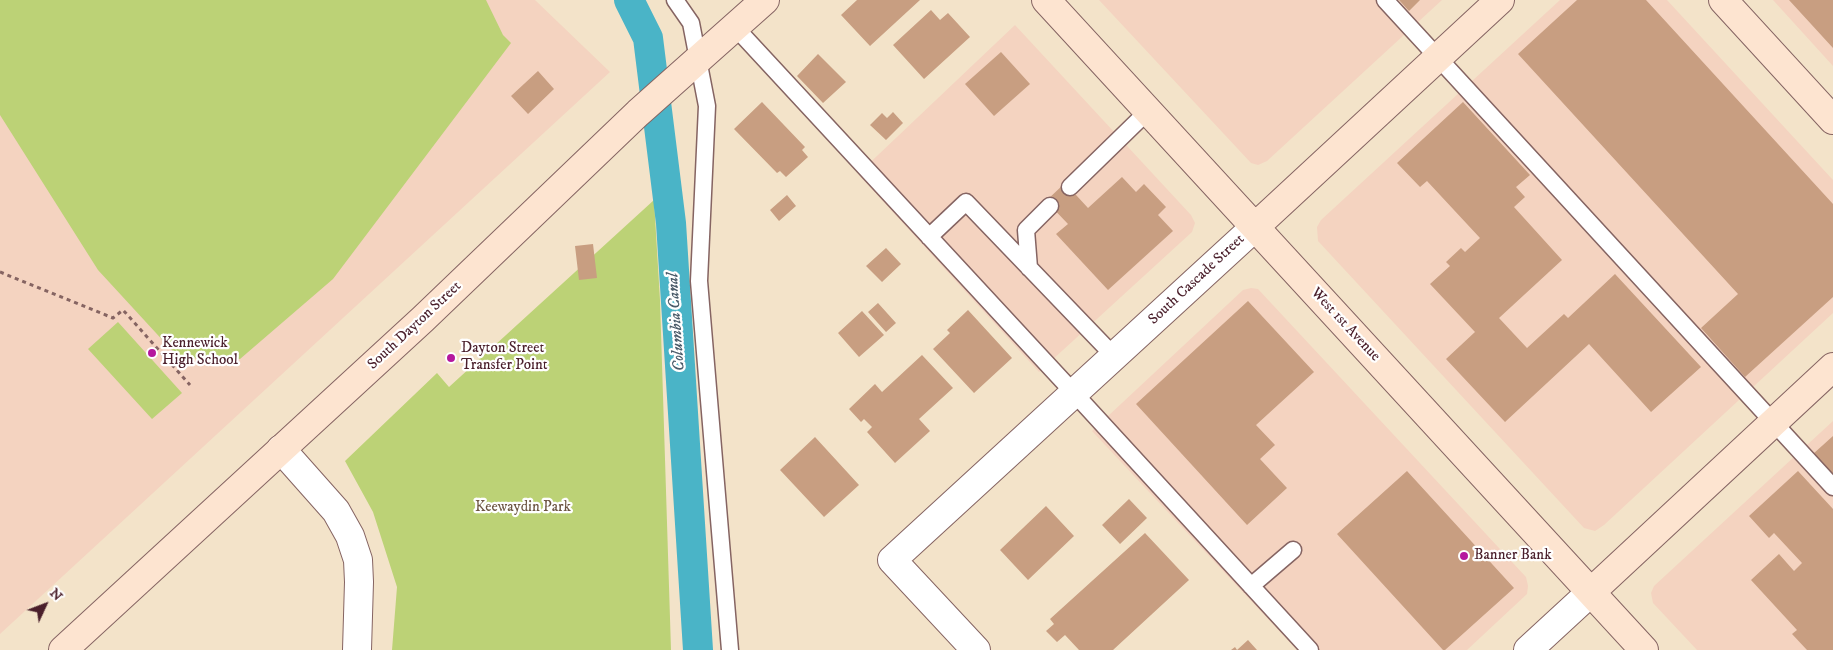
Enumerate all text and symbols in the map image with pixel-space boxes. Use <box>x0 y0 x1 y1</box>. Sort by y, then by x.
street label: South Cascade Street <box>1145 231 1249 329</box>
water label: Columbia Canal <box>664 272 690 372</box>
street label: South Dayton Street <box>364 278 466 374</box>
street label: West 1st Avenue <box>1306 284 1384 366</box>
place label: Kennewick High School <box>162 335 238 370</box>
place label: Dayton Street Transfer Point <box>461 340 548 375</box>
marker: Kennewick High School <box>146 347 158 359</box>
marker: Dayton Street Transfer Point <box>445 352 457 364</box>
park label: Keewaydin Park <box>475 499 571 517</box>
place label: Banner Bank <box>1474 547 1552 565</box>
marker: Banner Bank <box>1458 550 1470 562</box>
north arrow <box>20 580 70 630</box>
text: N <box>45 584 66 605</box>

